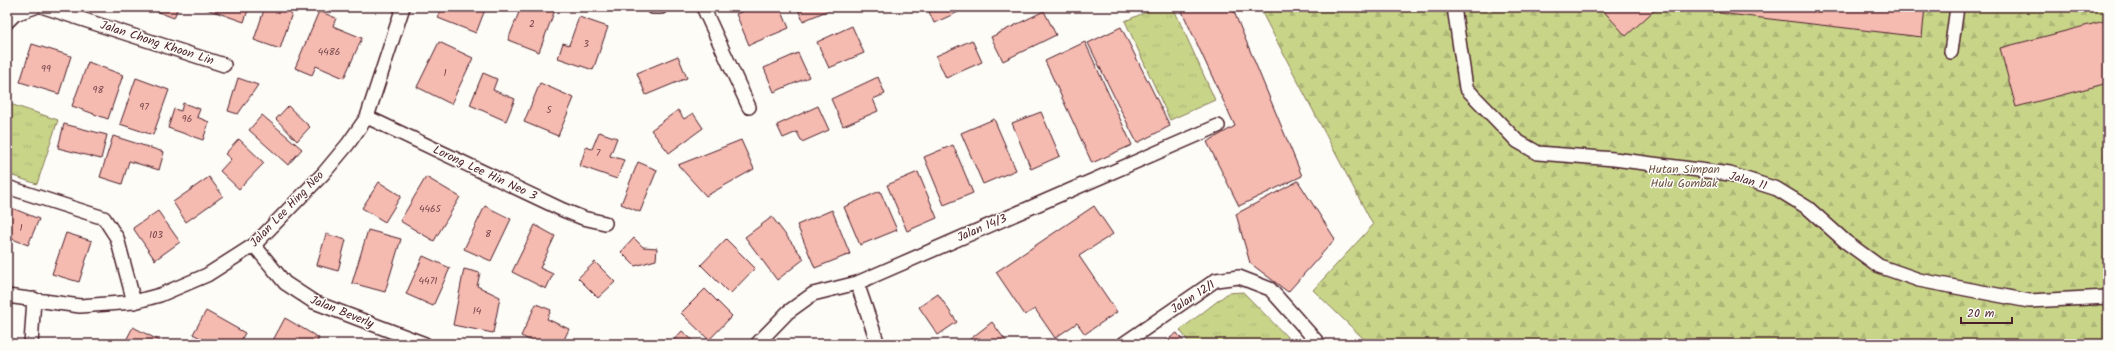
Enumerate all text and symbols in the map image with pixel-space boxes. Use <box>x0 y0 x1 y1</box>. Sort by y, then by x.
street label: Jalan Chong Khoon Lin <box>98 16 216 70</box>
house number: 2 <box>529 16 535 32</box>
house number: 3 <box>583 36 589 52</box>
house number: 4486 <box>318 44 340 60</box>
house number: 99 <box>41 61 51 77</box>
house number: 1 <box>443 65 447 81</box>
house number: 98 <box>93 82 104 98</box>
house number: 97 <box>139 99 149 115</box>
house number: 5 <box>546 102 552 118</box>
house number: 96 <box>182 111 192 127</box>
street label: Lorong Lee Hin Neo 3 <box>430 140 540 206</box>
house number: 7 <box>596 145 601 161</box>
park label: Hutan Simpan Hulu Gombak <box>1648 160 1720 193</box>
street label: Jalan Lee Hing Neo <box>245 166 329 252</box>
street label: Jalan 11 <box>1727 167 1769 196</box>
house number: 4465 <box>419 201 442 217</box>
street label: Jalan 14/3 <box>954 209 1010 247</box>
house number: 1 <box>19 220 23 236</box>
house number: 8 <box>485 226 492 242</box>
house number: 103 <box>149 227 163 243</box>
house number: 4471 <box>419 273 437 289</box>
street label: Jalan 12/1 <box>1167 275 1219 319</box>
street label: Jalan Beverly <box>307 291 377 334</box>
scale bar <box>1961 299 2012 325</box>
house number: 14 <box>473 303 482 319</box>
text: 20 m <box>1967 304 1995 323</box>

